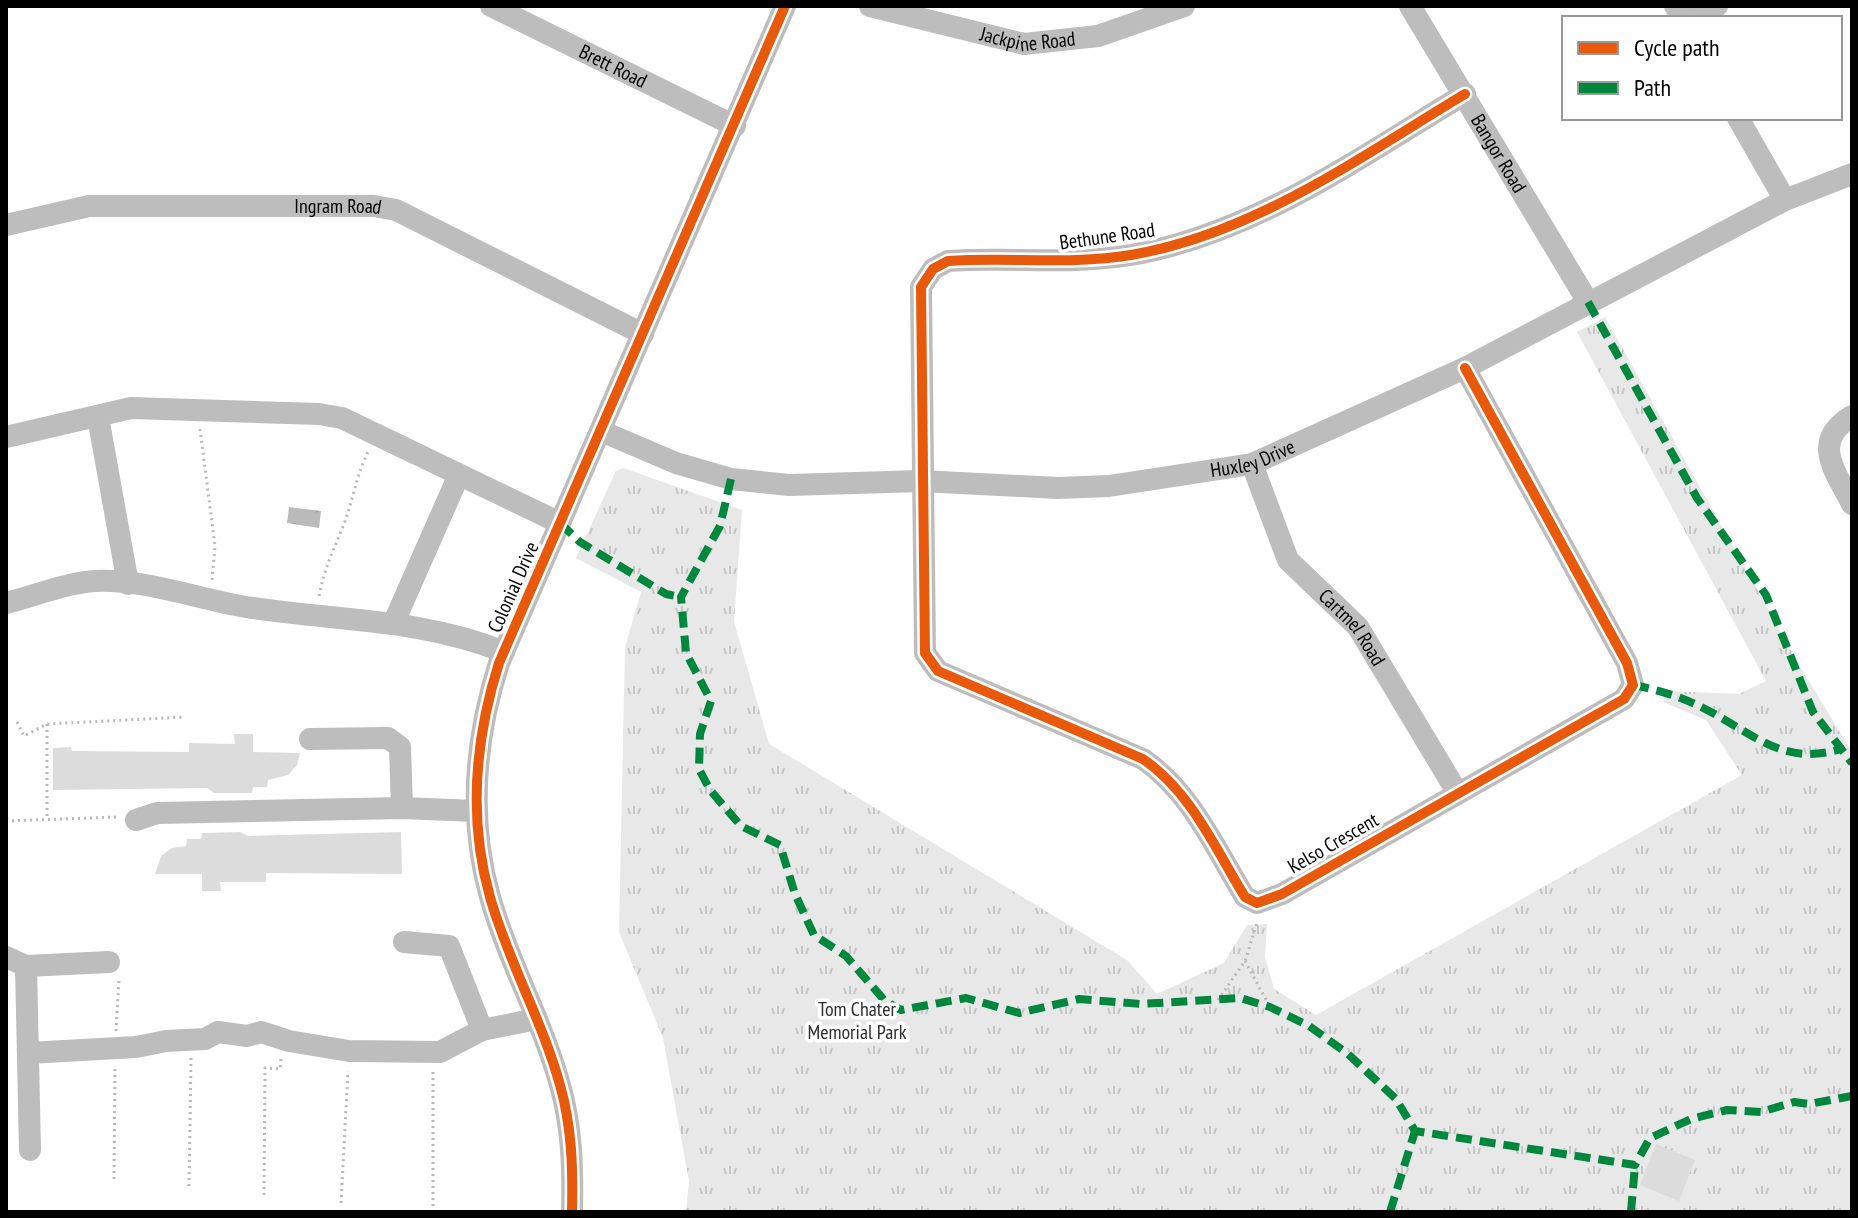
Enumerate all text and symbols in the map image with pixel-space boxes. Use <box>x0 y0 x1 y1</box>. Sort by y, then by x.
legend <box>1562 16 1842 120</box>
street label: Jackpine Road <box>976 20 1077 57</box>
text: Cycle path <box>1634 32 1720 63</box>
street label: Brett Road <box>575 38 651 94</box>
text: Path <box>1634 72 1671 103</box>
street label: Bangor Road <box>1465 109 1532 198</box>
street label: Ingram Road <box>294 193 384 220</box>
street label: Bethune Road <box>1058 216 1156 256</box>
street label: Huxley Drive <box>1209 433 1299 483</box>
street label: Colonial Drive <box>481 537 545 637</box>
street label: Cartmel Road <box>1313 583 1391 671</box>
street label: Kelso Crescent <box>1283 806 1383 879</box>
park label: Tom Chater Memorial Park <box>807 996 907 1045</box>

